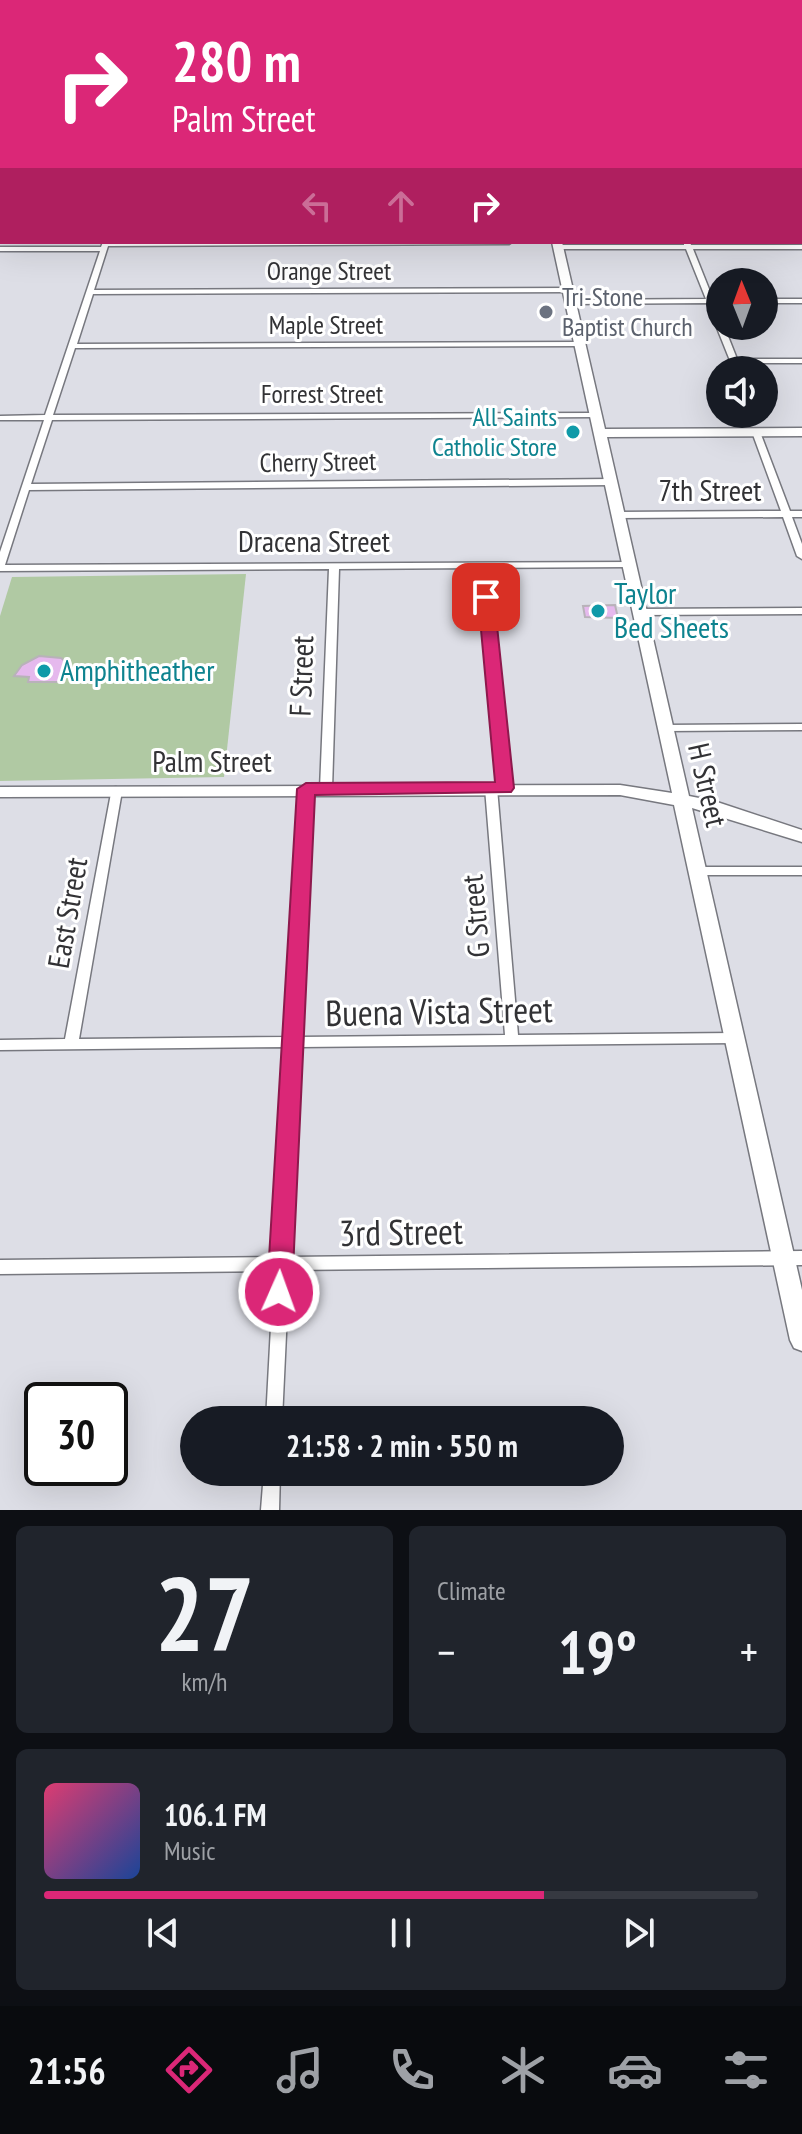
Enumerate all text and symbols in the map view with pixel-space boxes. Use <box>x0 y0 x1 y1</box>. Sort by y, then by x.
text: 280 m <box>172 25 301 97</box>
icon: right <box>40 32 144 136</box>
text: Palm Street <box>172 95 316 142</box>
icon: left <box>295 184 339 228</box>
icon: ahead <box>379 184 423 228</box>
icon: right <box>463 184 507 228</box>
street label: Orange Street <box>267 254 391 287</box>
north arrow <box>706 268 778 340</box>
map controls <box>706 268 778 428</box>
place label: Tri-Stone Baptist Church <box>562 280 693 343</box>
marker: Tri-Stone Baptist Church <box>537 303 555 321</box>
street label: Maple Street <box>269 308 383 341</box>
button: sound <box>706 356 778 428</box>
street label: Forrest Street <box>261 377 383 410</box>
place label: All Saints Catholic Store <box>432 400 557 463</box>
marker: All Saints Catholic Store <box>564 423 582 441</box>
street label: Cherry Street <box>259 444 377 479</box>
street label: 7th Street <box>658 470 762 509</box>
street label: Dracena Street <box>238 521 391 560</box>
pin <box>452 563 520 631</box>
place label: Taylor Bed Sheets <box>614 573 729 646</box>
icon: arrive <box>464 575 508 619</box>
marker: Taylor Bed Sheets <box>589 602 607 620</box>
street label: F Street <box>280 634 321 717</box>
place label: Amphitheather <box>60 650 215 689</box>
marker: Amphitheather <box>35 662 53 680</box>
street label: H Street <box>680 739 737 831</box>
street label: Palm Street <box>152 741 273 780</box>
street label: East Street <box>38 854 96 971</box>
street label: G Street <box>451 872 498 959</box>
street label: Buena Vista Street <box>325 985 553 1036</box>
street label: 3rd Street <box>339 1207 463 1256</box>
position arrow <box>237 1250 321 1334</box>
speed limit sign: 30 <box>24 1382 128 1486</box>
text: 21:58 · 2 min · 550 m <box>286 1426 518 1465</box>
text: 27 <box>155 1545 254 1680</box>
text: Climate <box>437 1574 506 1607</box>
text: 19° <box>558 1613 637 1691</box>
text: − <box>437 1623 455 1680</box>
text: + <box>740 1623 758 1680</box>
text: km/h <box>181 1665 228 1698</box>
text: 106.1 FM <box>164 1795 266 1834</box>
text: Music <box>164 1834 216 1867</box>
icon: previous <box>141 1911 185 1955</box>
icon: pause <box>379 1911 423 1955</box>
icon: next <box>617 1911 661 1955</box>
icon: directions <box>161 2042 217 2098</box>
icon: music <box>272 2042 328 2098</box>
icon: phone <box>384 2042 440 2098</box>
icon: climate <box>495 2042 551 2098</box>
icon: car <box>607 2042 663 2098</box>
icon: filters <box>718 2042 774 2098</box>
text: 21:56 <box>28 2047 106 2094</box>

